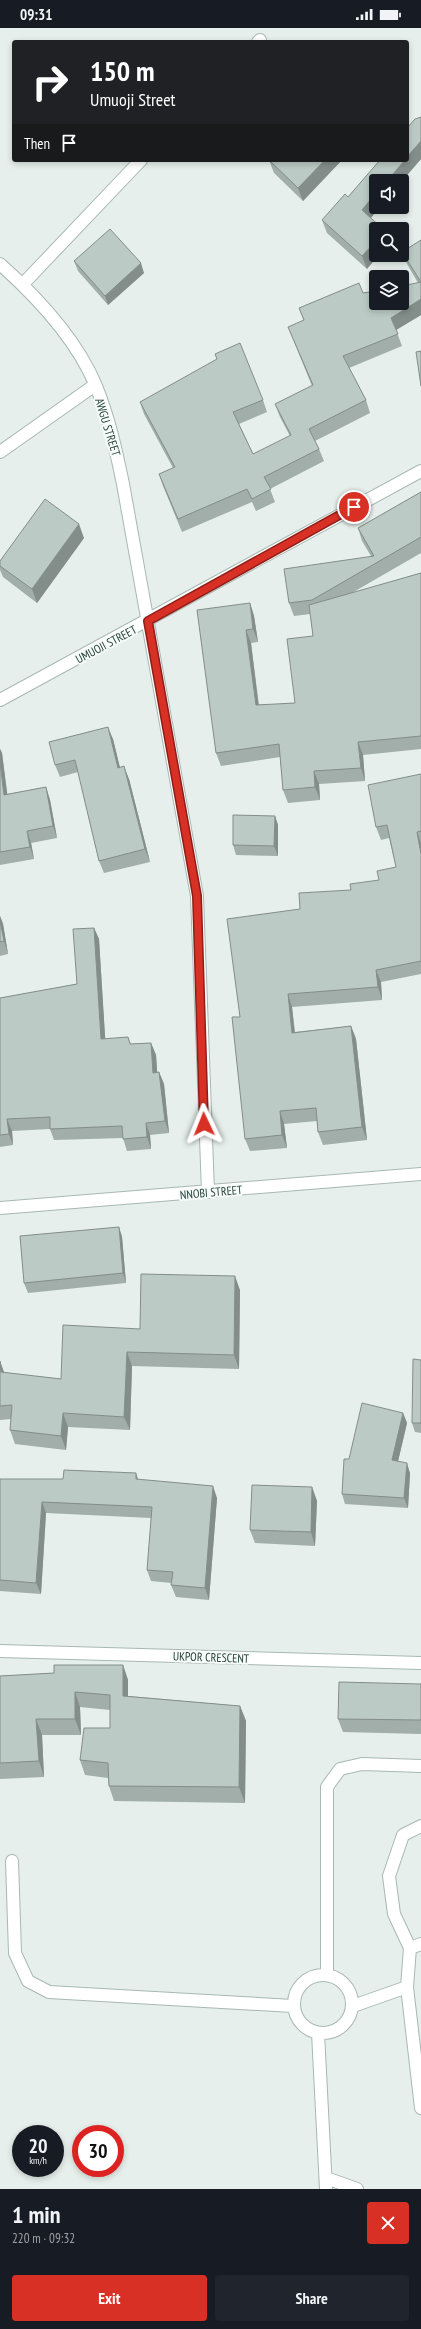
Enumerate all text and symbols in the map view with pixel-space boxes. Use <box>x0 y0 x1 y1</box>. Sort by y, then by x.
text: 09:31 <box>20 5 52 24</box>
text: 150 m <box>90 52 154 89</box>
icon: right <box>24 56 76 108</box>
text: Umuoji Street <box>90 88 176 111</box>
icon: arrive <box>58 132 80 154</box>
text: Then <box>24 134 50 153</box>
map controls <box>369 174 409 310</box>
button: sound <box>369 174 409 214</box>
button: search <box>369 222 409 262</box>
button: layers <box>369 270 409 310</box>
street label: AWGU STREET <box>92 396 124 458</box>
pin <box>337 490 371 524</box>
icon: arrive <box>343 496 365 518</box>
street label: UMUOJI STREET <box>73 621 140 666</box>
position arrow <box>183 1103 225 1145</box>
street label: NNOBI STREET <box>179 1182 243 1202</box>
street label: UKPOR CRESCENT <box>173 1648 250 1666</box>
speed limit sign: 30 <box>72 2125 124 2177</box>
text: 20 <box>28 2133 48 2159</box>
text: km/h <box>29 2154 47 2167</box>
text: 1 min <box>12 2199 60 2230</box>
button: close <box>367 2202 409 2244</box>
text: 220 m · 09:32 <box>12 2230 75 2247</box>
button: Exit <box>12 2275 207 2321</box>
button: Share <box>215 2275 409 2321</box>

